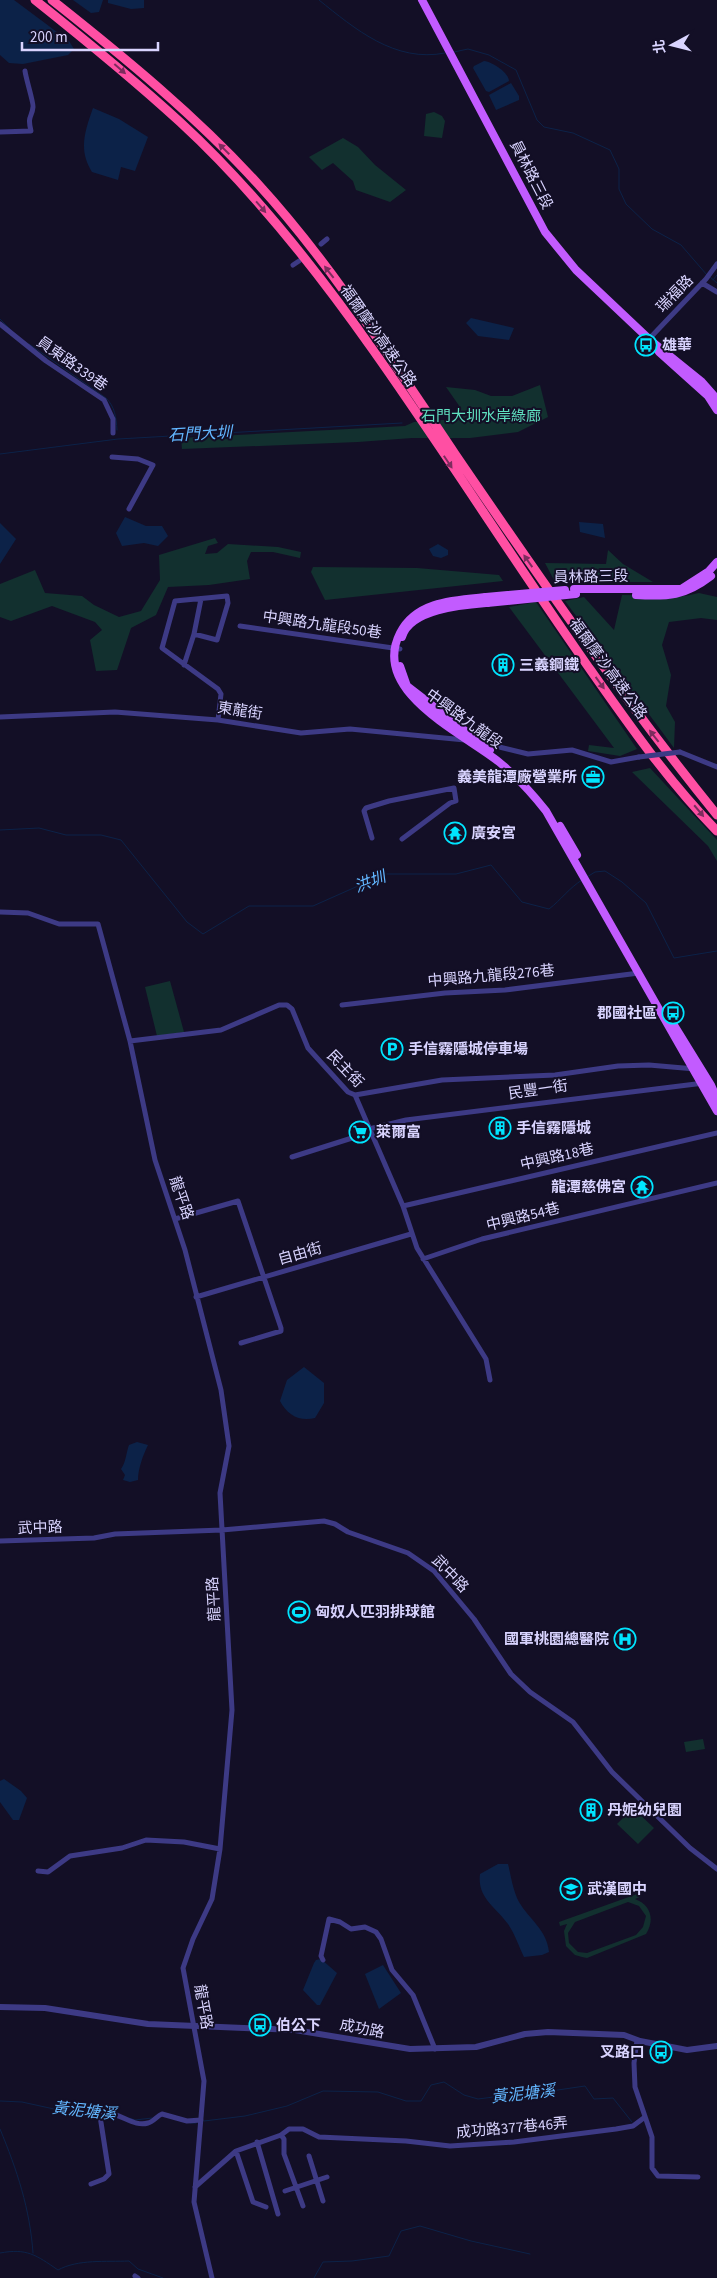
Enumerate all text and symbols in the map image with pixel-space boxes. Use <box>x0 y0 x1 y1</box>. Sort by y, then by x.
scale bar <box>22 20 159 52</box>
north arrow <box>647 20 697 70</box>
text: 200 m <box>30 27 68 48</box>
text: 北 <box>649 38 671 55</box>
one-way arrow <box>113 63 125 75</box>
street label: 員林路三段 <box>505 137 557 213</box>
one-way arrow <box>218 143 230 155</box>
one-way arrow <box>255 200 267 212</box>
one-way arrow <box>324 266 335 279</box>
street label: 瑞福路 <box>652 271 698 317</box>
street label: 福爾摩沙高速公路 <box>335 281 421 391</box>
street label: 員東路339巷 <box>32 332 112 396</box>
bus stop icon: 雄華 <box>634 333 658 357</box>
place label: 雄華 <box>662 335 692 356</box>
park label: 石門大圳水岸綠廊 <box>421 406 541 427</box>
water label: 石門大圳 <box>167 421 235 447</box>
one-way arrow <box>444 456 453 469</box>
one-way arrow <box>523 554 533 568</box>
street label: 員林路三段 <box>553 566 629 588</box>
street label: 中興路九龍段50巷 <box>261 606 383 644</box>
street label: 福爾摩沙高速公路 <box>564 614 652 724</box>
building icon: 三義鋼鐵 <box>491 653 515 677</box>
place label: 三義鋼鐵 <box>519 655 579 676</box>
one-way arrow <box>594 676 605 689</box>
street label: 中興路九龍段 <box>421 684 507 754</box>
street label: 東龍街 <box>216 697 264 725</box>
one-way arrow <box>648 730 659 743</box>
office icon: 義美龍潭廠營業所 <box>581 765 605 789</box>
place label: 義美龍潭廠營業所 <box>457 767 577 788</box>
one-way arrow <box>694 805 705 818</box>
temple icon: 廣安宮 <box>443 821 467 845</box>
place label: 廣安宮 <box>471 823 516 844</box>
water label: 洪圳 <box>351 865 391 898</box>
street label: 中興路九龍段276巷 <box>427 960 555 992</box>
bus stop icon: 郡國社區 <box>661 1001 685 1025</box>
place label: 郡國社區 <box>597 1003 657 1024</box>
parking icon: 手信霧隱城停車場 <box>380 1037 404 1061</box>
place label: 手信霧隱城停車場 <box>408 1039 528 1060</box>
street label: 民主街 <box>322 1046 368 1092</box>
street label: 民豐一街 <box>507 1075 569 1105</box>
building icon: 手信霧隱城 <box>488 1116 512 1140</box>
place label: 手信霧隱城 <box>516 1118 591 1139</box>
supermarket icon: 萊爾富 <box>348 1120 372 1144</box>
place label: 萊爾富 <box>376 1122 421 1143</box>
street label: 中興路18巷 <box>518 1138 596 1176</box>
street label: 龍平路 <box>164 1173 198 1223</box>
temple icon: 龍潭慈佛宮 <box>630 1175 654 1199</box>
place label: 龍潭慈佛宮 <box>551 1177 626 1198</box>
street label: 中興路54巷 <box>484 1198 562 1236</box>
street label: 自由街 <box>275 1238 325 1270</box>
street label: 武中路 <box>17 1517 63 1539</box>
street label: 武中路 <box>427 1551 473 1597</box>
street label: 龍平路 <box>202 1576 226 1622</box>
sports icon: 匈奴人匹羽排球館 <box>287 1600 311 1624</box>
place label: 匈奴人匹羽排球館 <box>315 1602 435 1623</box>
hospital icon: 國軍桃園總醫院 <box>613 1627 637 1651</box>
place label: 國軍桃園總醫院 <box>504 1629 609 1650</box>
building icon: 丹妮幼兒園 <box>579 1798 603 1822</box>
place label: 丹妮幼兒園 <box>607 1800 682 1821</box>
school or university icon: 武漢國中 <box>559 1877 583 1901</box>
place label: 武漢國中 <box>587 1879 647 1900</box>
street label: 龍平路 <box>189 1983 217 2031</box>
bus stop icon: 伯公下 <box>248 2013 272 2037</box>
street label: 成功路 <box>338 2014 386 2044</box>
place label: 伯公下 <box>276 2015 321 2036</box>
bus stop icon: 叉路口 <box>649 2040 673 2064</box>
place label: 叉路口 <box>600 2042 645 2063</box>
water label: 黃泥塘溪 <box>490 2080 558 2108</box>
water label: 黃泥塘溪 <box>51 2097 119 2125</box>
street label: 成功路377巷46弄 <box>455 2113 569 2143</box>

